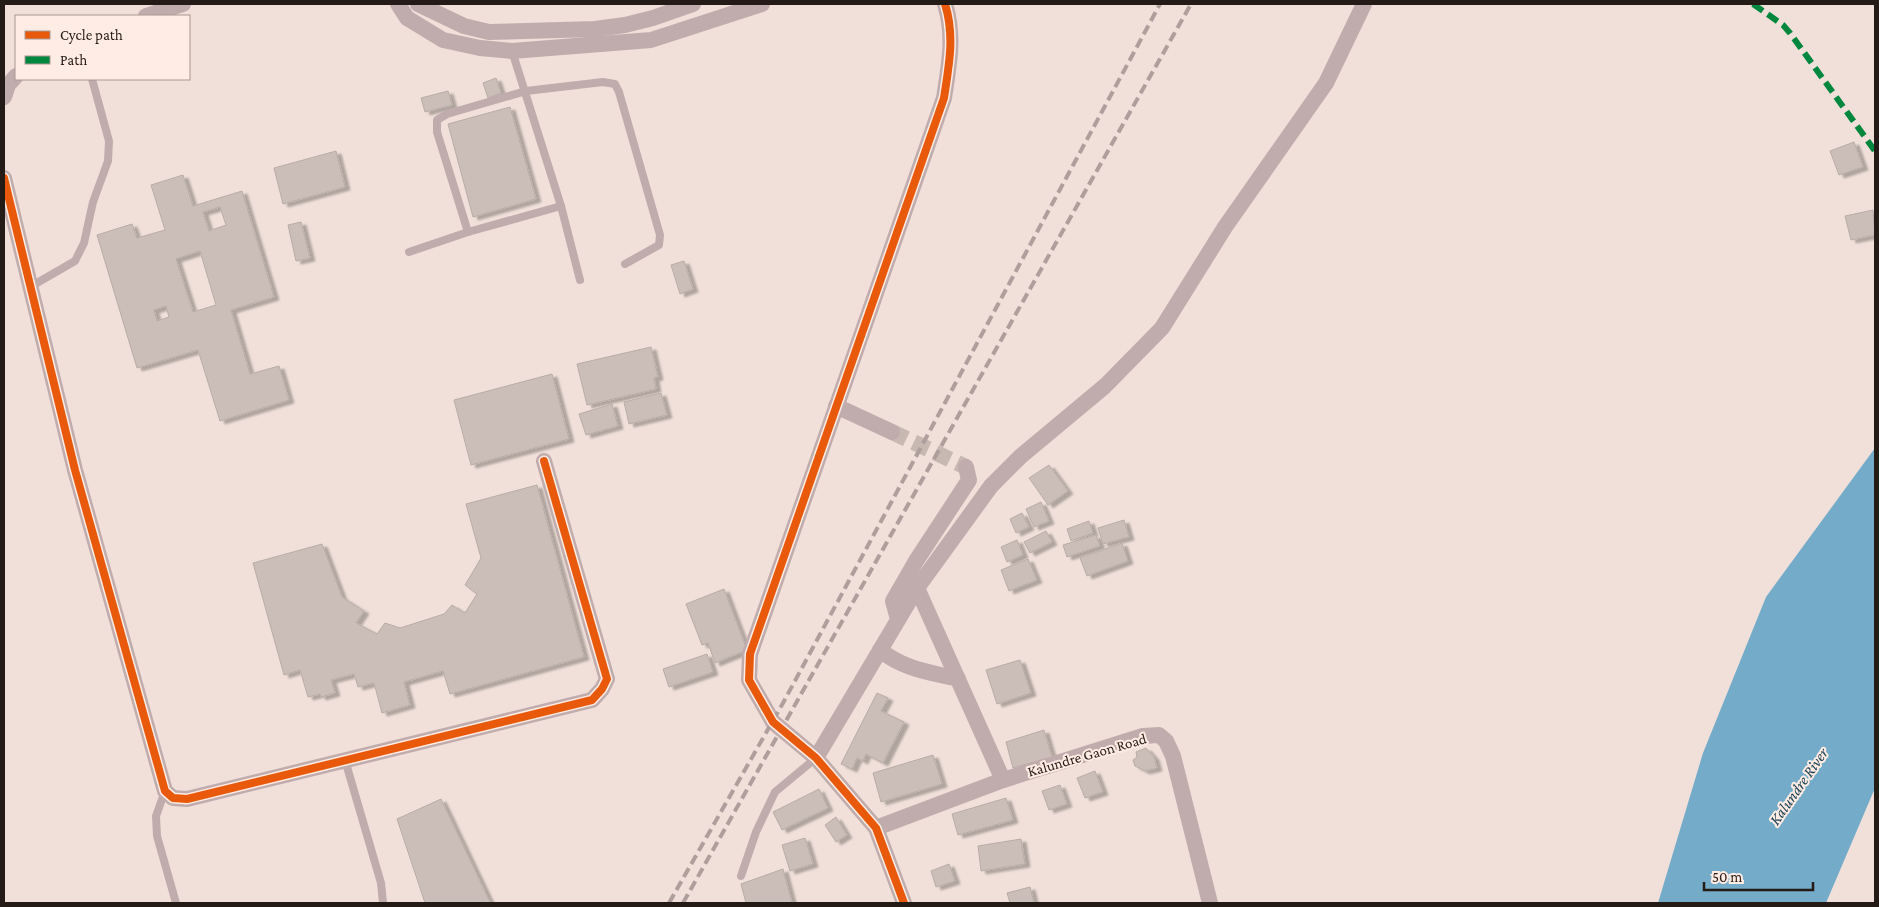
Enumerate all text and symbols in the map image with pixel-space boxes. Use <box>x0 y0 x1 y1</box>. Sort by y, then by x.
legend <box>15 15 190 80</box>
text: Cycle path <box>60 27 123 44</box>
text: Path <box>60 52 87 68</box>
street label: Kalundre Gaon Road <box>1026 730 1148 780</box>
water label: Kalundre River <box>1766 744 1831 828</box>
scale bar <box>1704 860 1813 892</box>
text: 50 m <box>1712 869 1742 885</box>

